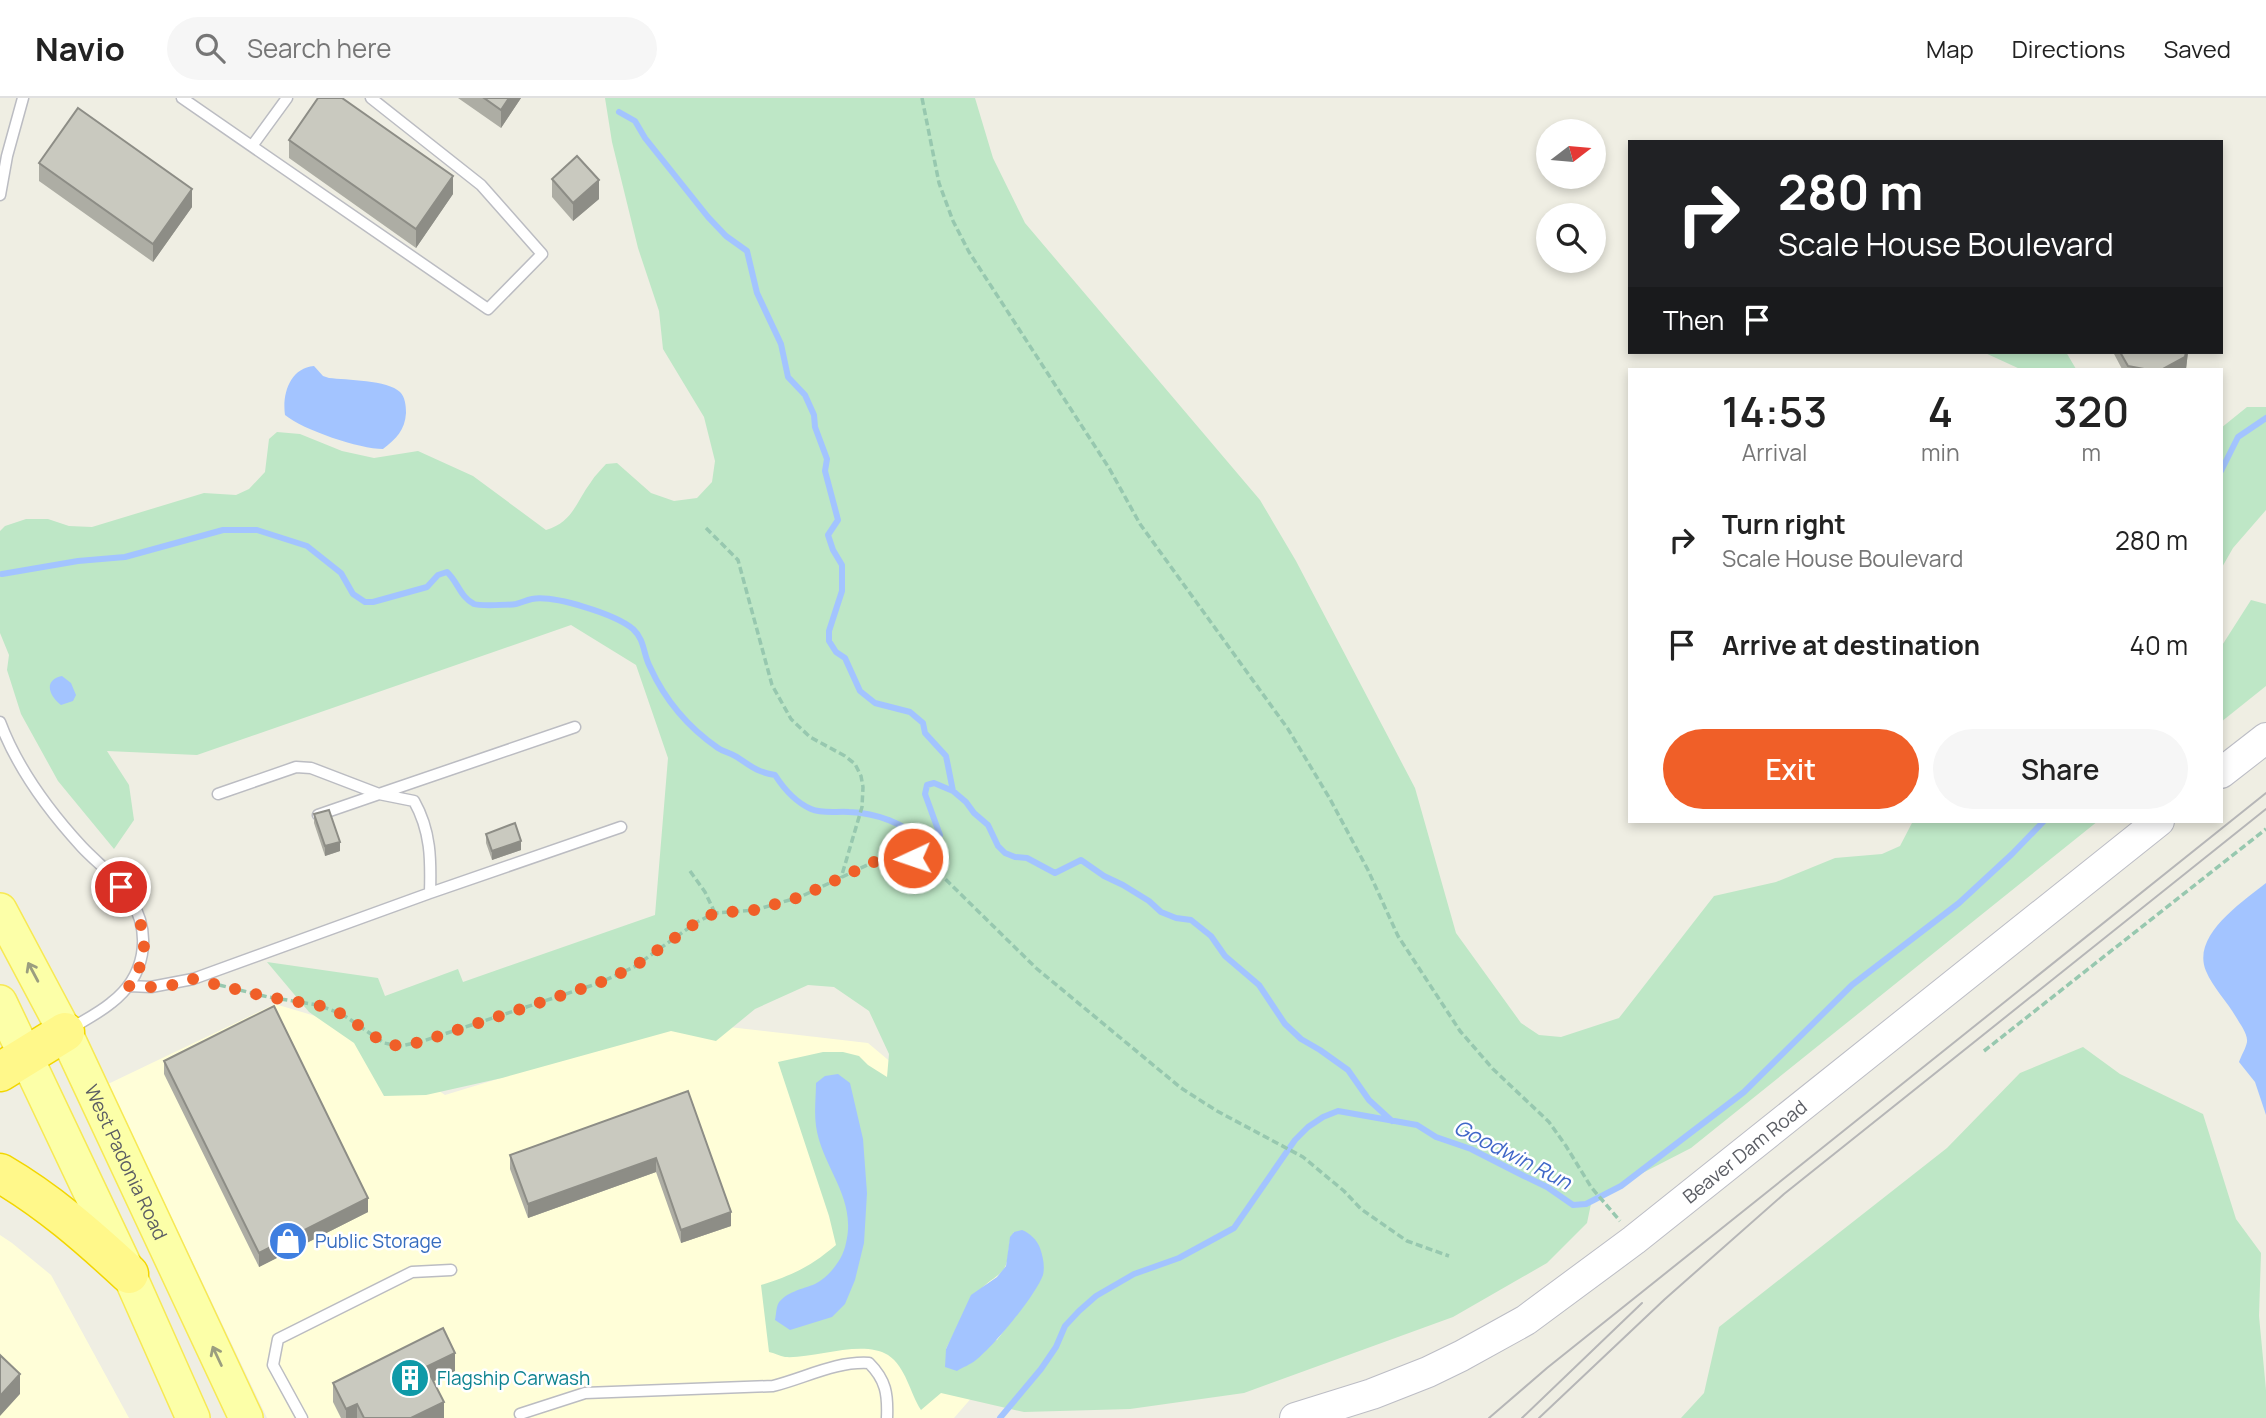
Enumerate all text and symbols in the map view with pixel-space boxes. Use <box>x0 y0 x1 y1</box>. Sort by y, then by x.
search box <box>167 17 657 80</box>
text: Navio <box>35 26 125 71</box>
icon: search <box>191 29 229 67</box>
text: Search here <box>247 30 391 66</box>
text: Map <box>1926 32 1974 65</box>
text: Directions <box>2012 32 2125 65</box>
text: Saved <box>2163 32 2231 65</box>
north arrow <box>1536 119 1606 189</box>
map controls <box>1536 119 1606 273</box>
text: 280 m <box>1778 158 1923 225</box>
icon: right <box>1663 168 1754 259</box>
button: search <box>1536 203 1606 273</box>
text: Scale House Boulevard <box>1778 222 2114 266</box>
icon: arrive <box>1738 301 1776 339</box>
text: Then <box>1663 302 1724 338</box>
text: 14:53 <box>1722 382 1827 440</box>
text: 4 <box>1928 382 1953 440</box>
text: 320 <box>2053 382 2129 440</box>
text: Arrival <box>1742 436 1807 468</box>
text: min <box>1921 436 1960 468</box>
text: m <box>2082 436 2101 468</box>
text: Turn right <box>1722 506 1846 542</box>
icon: right <box>1663 521 1701 559</box>
text: 280 m <box>2115 522 2188 558</box>
text: Scale House Boulevard <box>1722 542 1963 574</box>
icon: arrive <box>1663 626 1701 664</box>
text: Arrive at destination <box>1722 627 1980 663</box>
text: 40 m <box>2130 627 2188 663</box>
button: Exit <box>1663 729 1919 809</box>
button: Share <box>1933 729 2188 809</box>
position arrow <box>876 821 950 895</box>
pin <box>91 857 151 917</box>
icon: arrive <box>102 868 140 906</box>
one-way arrow <box>25 962 39 983</box>
street label: West Padonia Road <box>79 1080 174 1244</box>
street label: Beaver Dam Road <box>1677 1094 1812 1209</box>
water label: Goodwin Run <box>1450 1112 1578 1196</box>
shop icon: Public Storage <box>267 1220 309 1262</box>
place label: Public Storage <box>315 1228 442 1254</box>
one-way arrow <box>210 1346 223 1367</box>
building icon: Flagship Carwash <box>389 1357 431 1399</box>
place label: Flagship Carwash <box>437 1365 590 1391</box>

